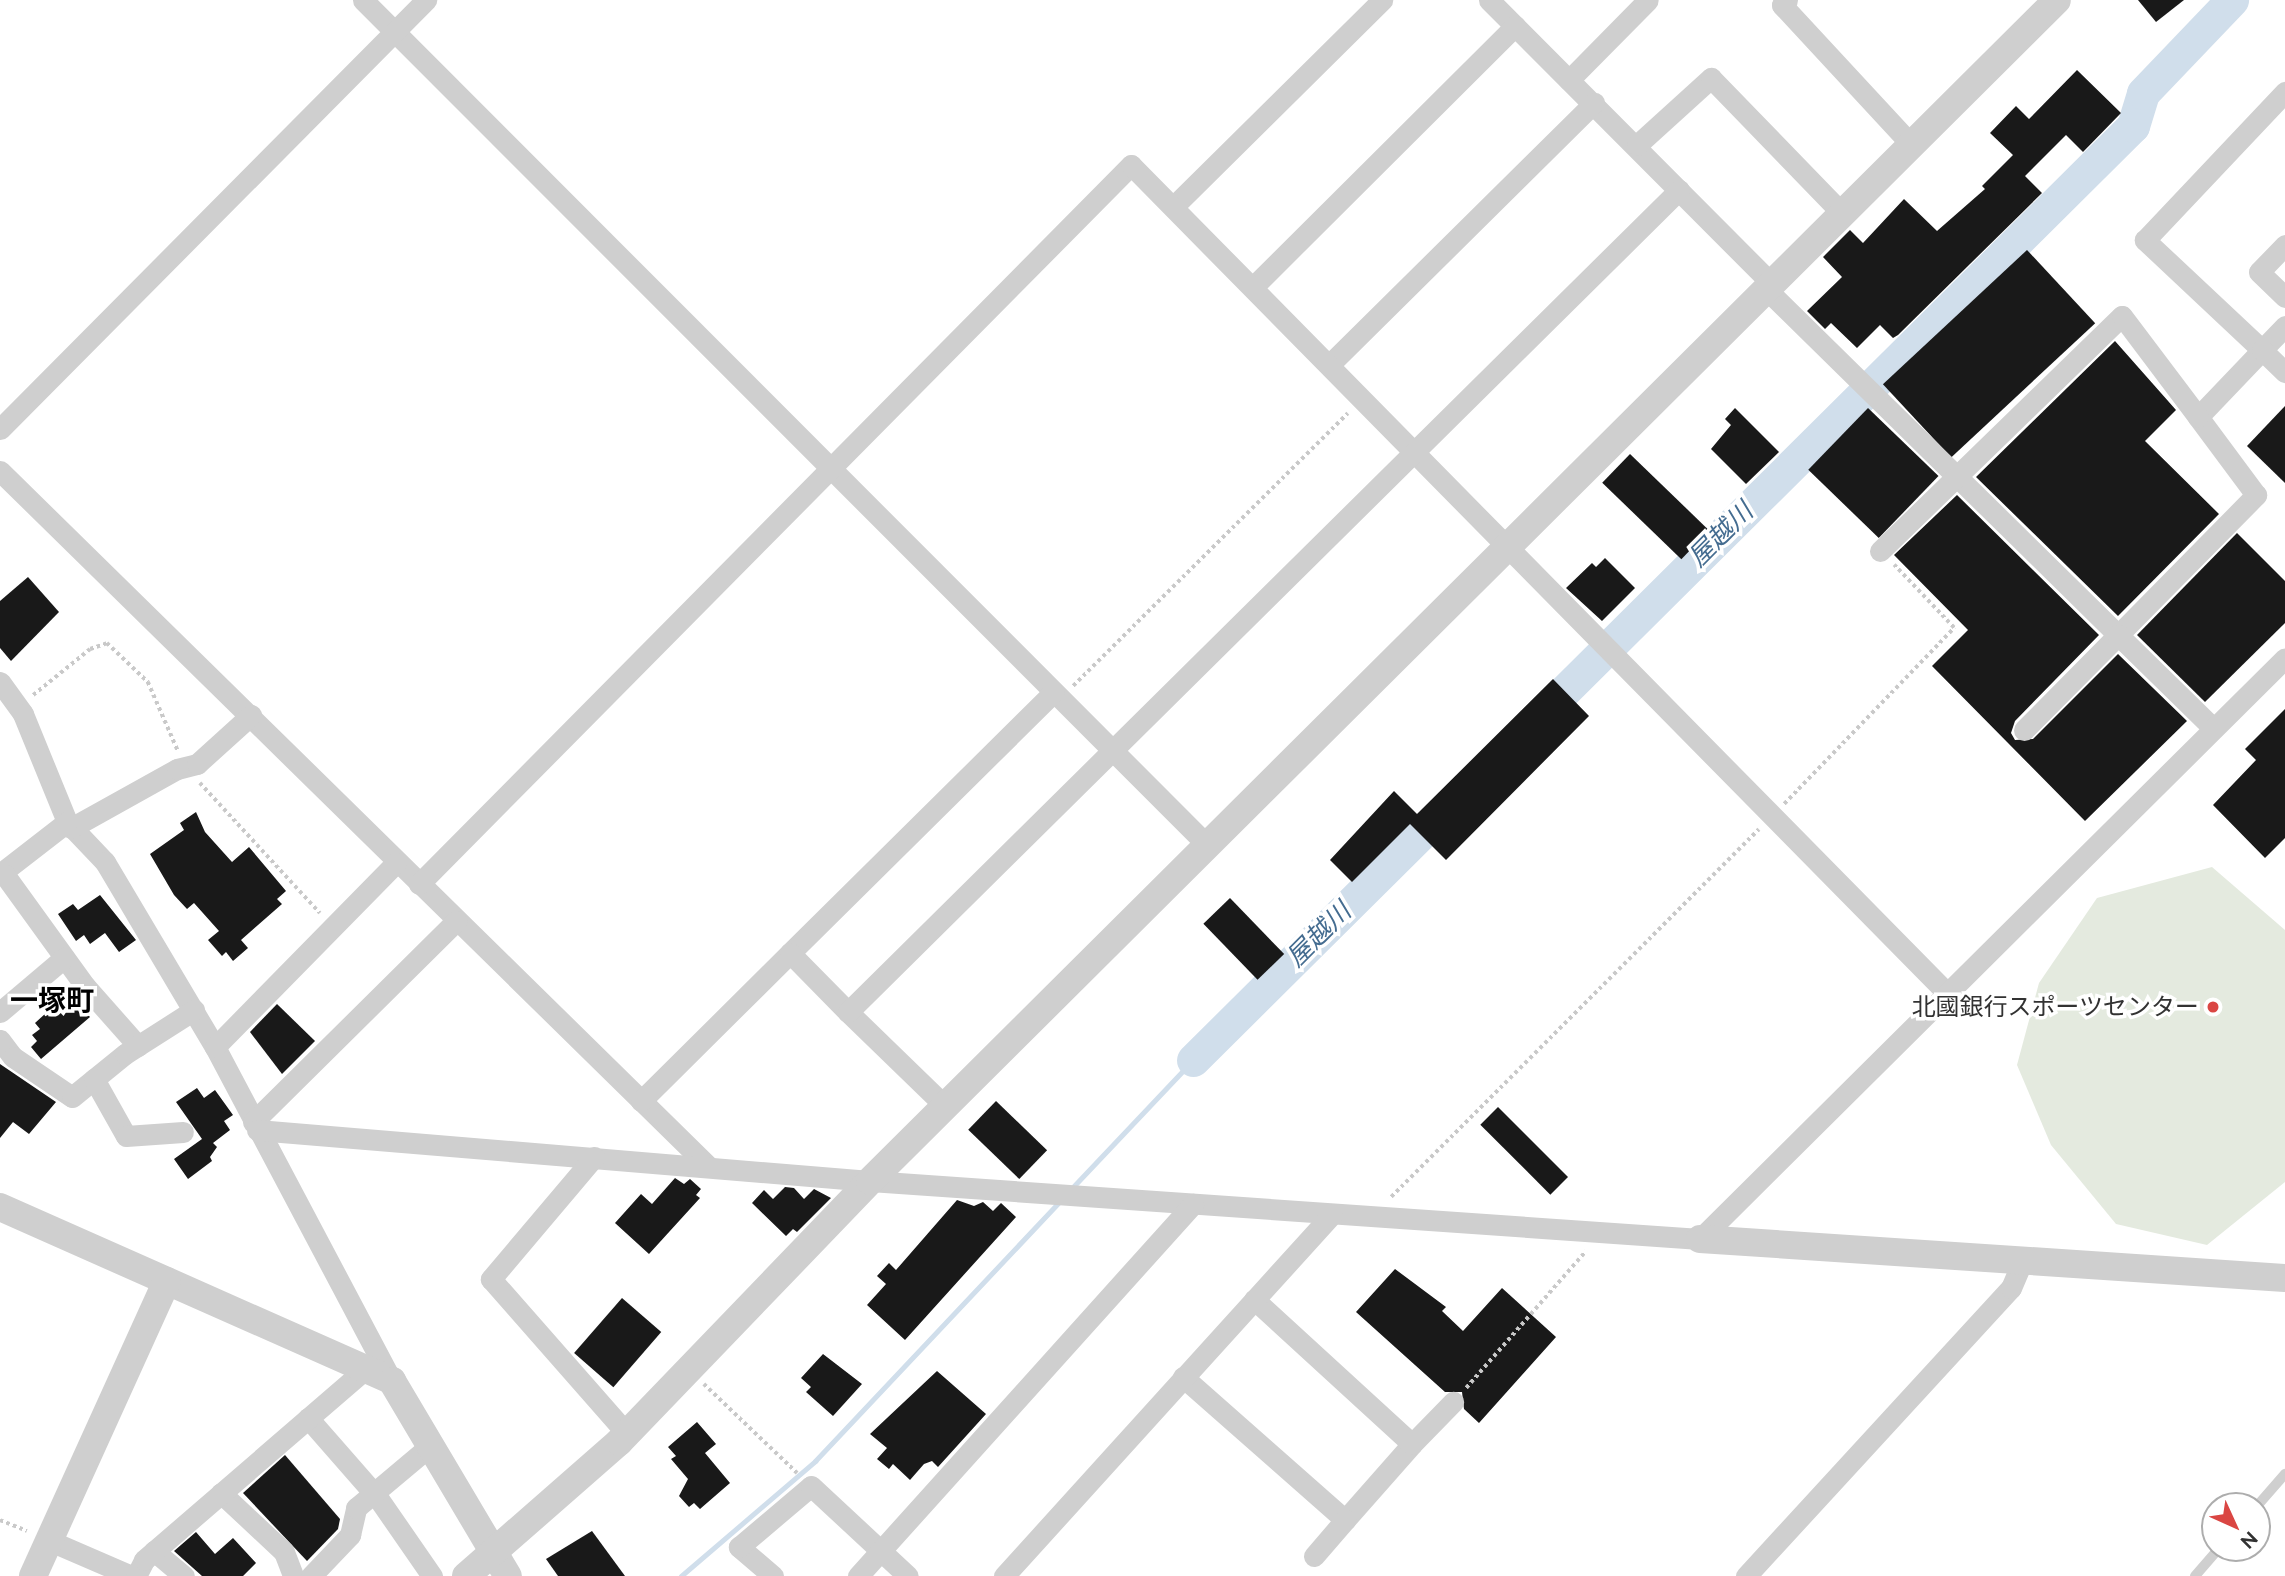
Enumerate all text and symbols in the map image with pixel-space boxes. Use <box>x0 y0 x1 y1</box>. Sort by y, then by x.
water label: 屋越川 <box>1682 496 1760 574</box>
water label: 屋越川 <box>1280 896 1358 974</box>
district label: 一塚町 <box>10 984 94 1018</box>
place label: 北國銀行スポーツセンター <box>1911 993 2199 1021</box>
marker: 北國銀行スポーツセンター <box>2205 999 2221 1015</box>
north arrow <box>2201 1492 2271 1562</box>
text: N <box>2237 1528 2262 1553</box>

